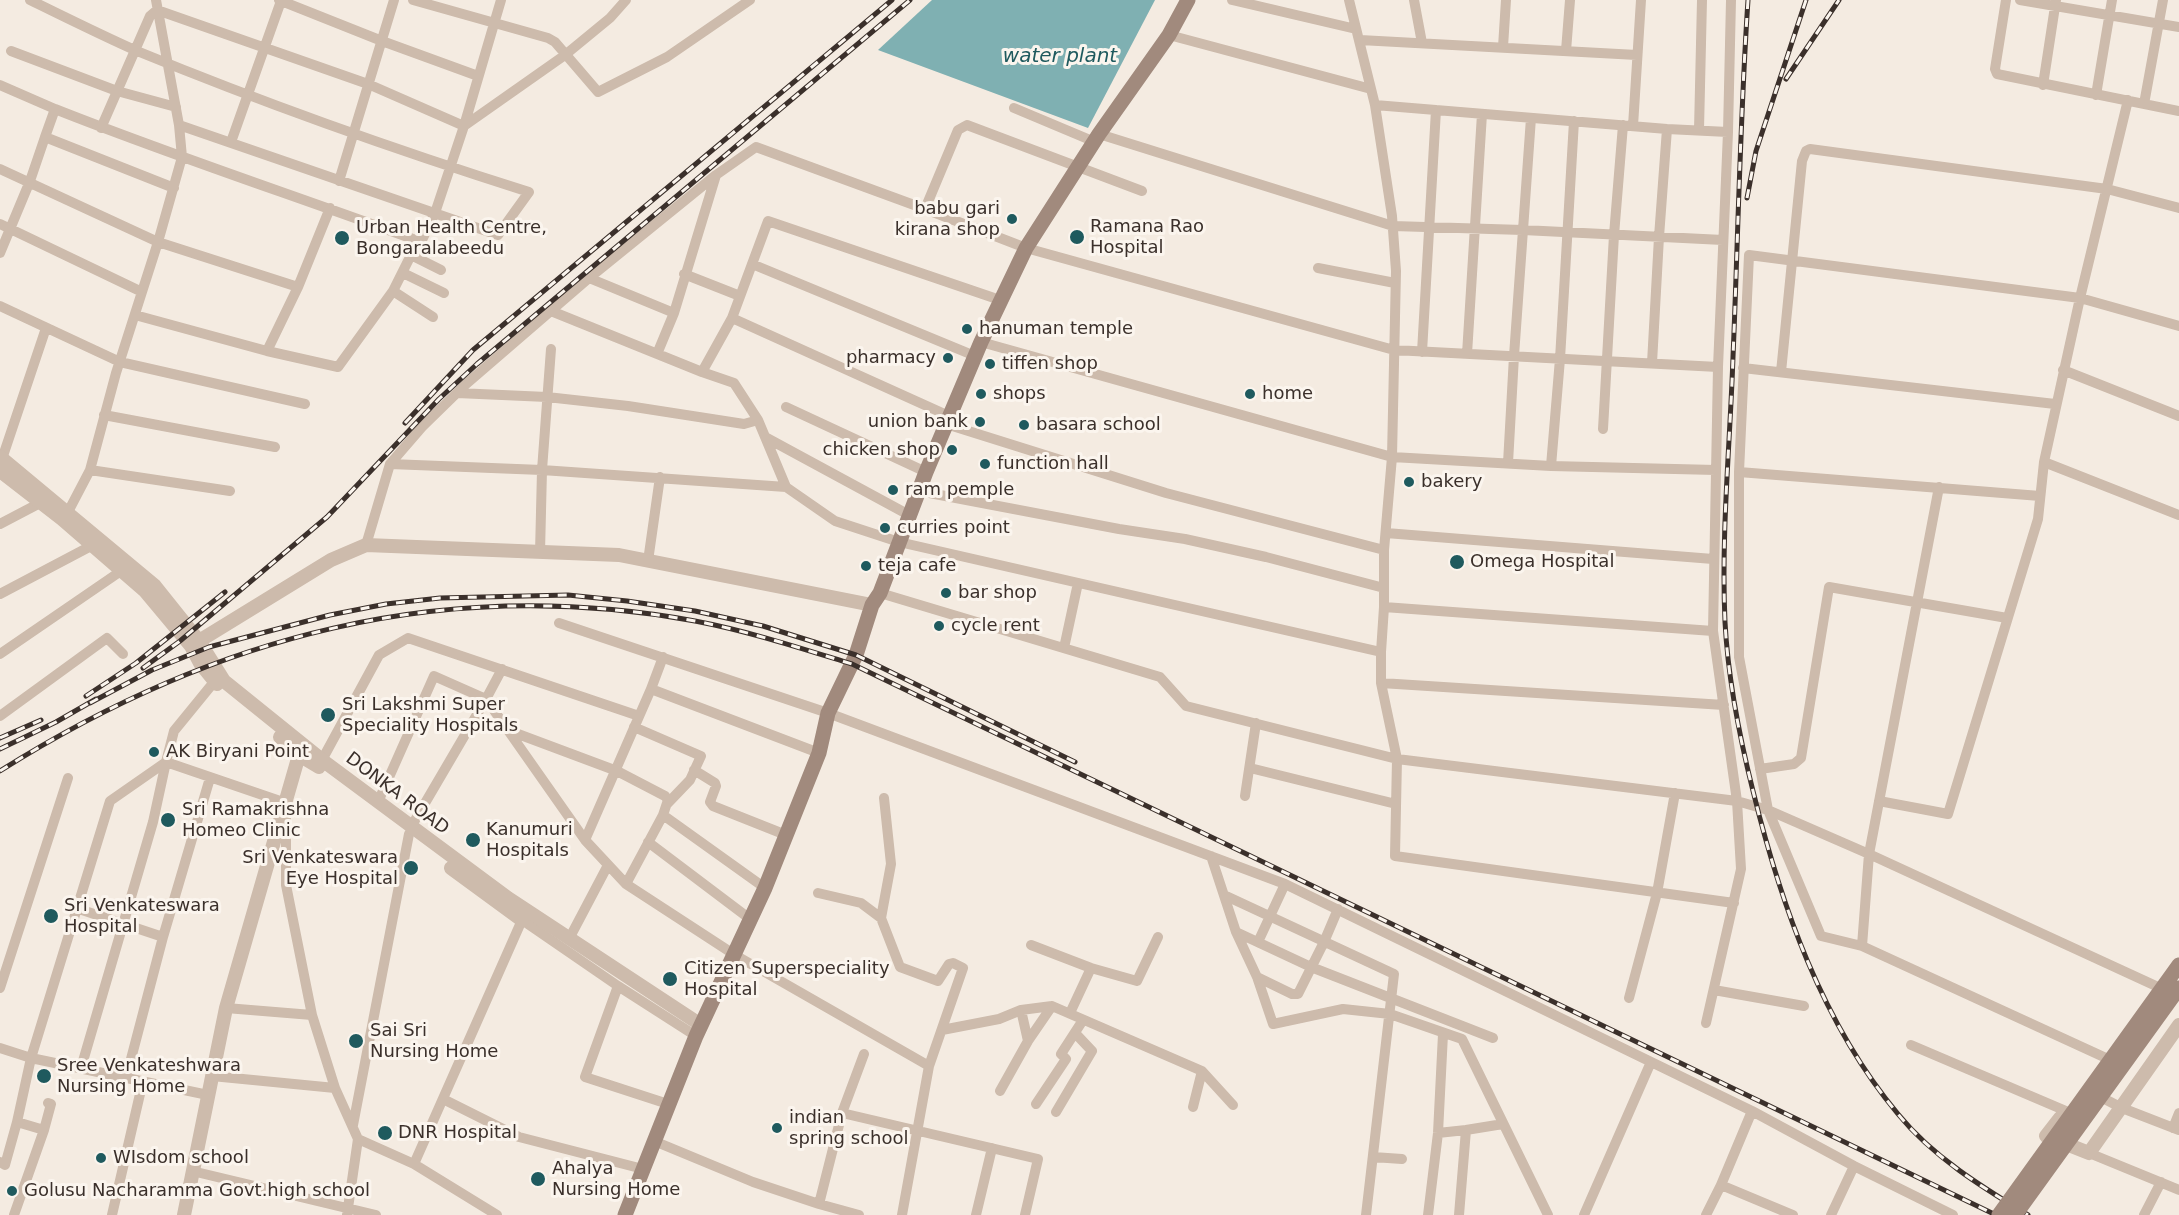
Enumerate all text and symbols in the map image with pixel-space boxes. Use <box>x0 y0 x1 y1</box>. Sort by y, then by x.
water label: water plant <box>1003 45 1117 69</box>
place label: babu gari kirana shop <box>895 198 1000 240</box>
marker: babu gari kirana shop <box>1005 212 1019 226</box>
place label: Ramana Rao Hospital <box>1090 216 1204 258</box>
place label: Urban Health Centre, Bongaralabeedu <box>356 217 547 260</box>
marker: Ramana Rao Hospital <box>1068 228 1086 246</box>
marker: Urban Health Centre, Bongaralabeedu <box>333 229 351 247</box>
place label: hanuman temple <box>979 318 1133 340</box>
marker: hanuman temple <box>960 322 974 336</box>
place label: pharmacy <box>846 347 936 369</box>
marker: pharmacy <box>941 351 955 365</box>
place label: tiffen shop <box>1002 353 1098 375</box>
marker: tiffen shop <box>983 357 997 371</box>
place label: shops <box>993 383 1046 405</box>
place label: home <box>1262 383 1313 405</box>
marker: shops <box>974 387 988 401</box>
marker: home <box>1243 387 1257 401</box>
place label: union bank <box>868 411 968 433</box>
place label: basara school <box>1036 414 1161 436</box>
marker: union bank <box>973 415 987 429</box>
marker: basara school <box>1017 418 1031 432</box>
place label: chicken shop <box>823 439 940 461</box>
marker: chicken shop <box>945 443 959 457</box>
place label: function hall <box>997 453 1109 475</box>
marker: function hall <box>978 457 992 471</box>
place label: bakery <box>1421 471 1482 493</box>
marker: bakery <box>1402 475 1416 489</box>
place label: ram pemple <box>905 479 1014 501</box>
marker: ram pemple <box>886 483 900 497</box>
place label: curries point <box>897 517 1010 539</box>
marker: curries point <box>878 521 892 535</box>
place label: Omega Hospital <box>1470 551 1614 573</box>
marker: Omega Hospital <box>1448 553 1466 571</box>
place label: teja cafe <box>878 555 956 577</box>
marker: teja cafe <box>859 559 873 573</box>
place label: bar shop <box>958 582 1037 604</box>
marker: bar shop <box>939 586 953 600</box>
place label: cycle rent <box>951 615 1040 637</box>
marker: cycle rent <box>932 619 946 633</box>
place label: Sri Lakshmi Super Speciality Hospitals <box>342 694 518 736</box>
marker: Sri Lakshmi Super Speciality Hospitals <box>319 706 337 724</box>
place label: AK Biryani Point <box>166 741 309 763</box>
marker: AK Biryani Point <box>147 745 161 759</box>
street label: DONKA ROAD <box>341 748 453 840</box>
place label: Sri Ramakrishna Homeo Clinic <box>182 799 329 842</box>
marker: Sri Ramakrishna Homeo Clinic <box>159 811 177 829</box>
place label: Kanumuri Hospitals <box>486 819 573 862</box>
marker: Kanumuri Hospitals <box>464 831 482 849</box>
place label: Sri Venkateswara Eye Hospital <box>242 847 398 890</box>
marker: Sri Venkateswara Eye Hospital <box>402 859 420 877</box>
place label: Sri Venkateswara Hospital <box>64 895 220 938</box>
marker: Sri Venkateswara Hospital <box>42 907 60 925</box>
place label: Citizen Superspeciality Hospital <box>684 958 890 1000</box>
marker: Citizen Superspeciality Hospital <box>661 970 679 988</box>
place label: Sai Sri Nursing Home <box>370 1020 498 1062</box>
marker: Sai Sri Nursing Home <box>347 1032 365 1050</box>
place label: Sree Venkateshwara Nursing Home <box>57 1055 241 1098</box>
marker: Sree Venkateshwara Nursing Home <box>35 1067 53 1085</box>
place label: indian spring school <box>789 1107 908 1150</box>
marker: indian spring school <box>770 1121 784 1135</box>
place label: DNR Hospital <box>398 1122 517 1144</box>
marker: DNR Hospital <box>376 1124 394 1142</box>
place label: WIsdom school <box>113 1147 249 1169</box>
marker: WIsdom school <box>94 1151 108 1165</box>
place label: Ahalya Nursing Home <box>552 1158 680 1200</box>
marker: Ahalya Nursing Home <box>529 1170 547 1188</box>
place label: Golusu Nacharamma Govt.high school <box>24 1180 370 1202</box>
marker: Golusu Nacharamma Govt.high school <box>5 1184 19 1198</box>

